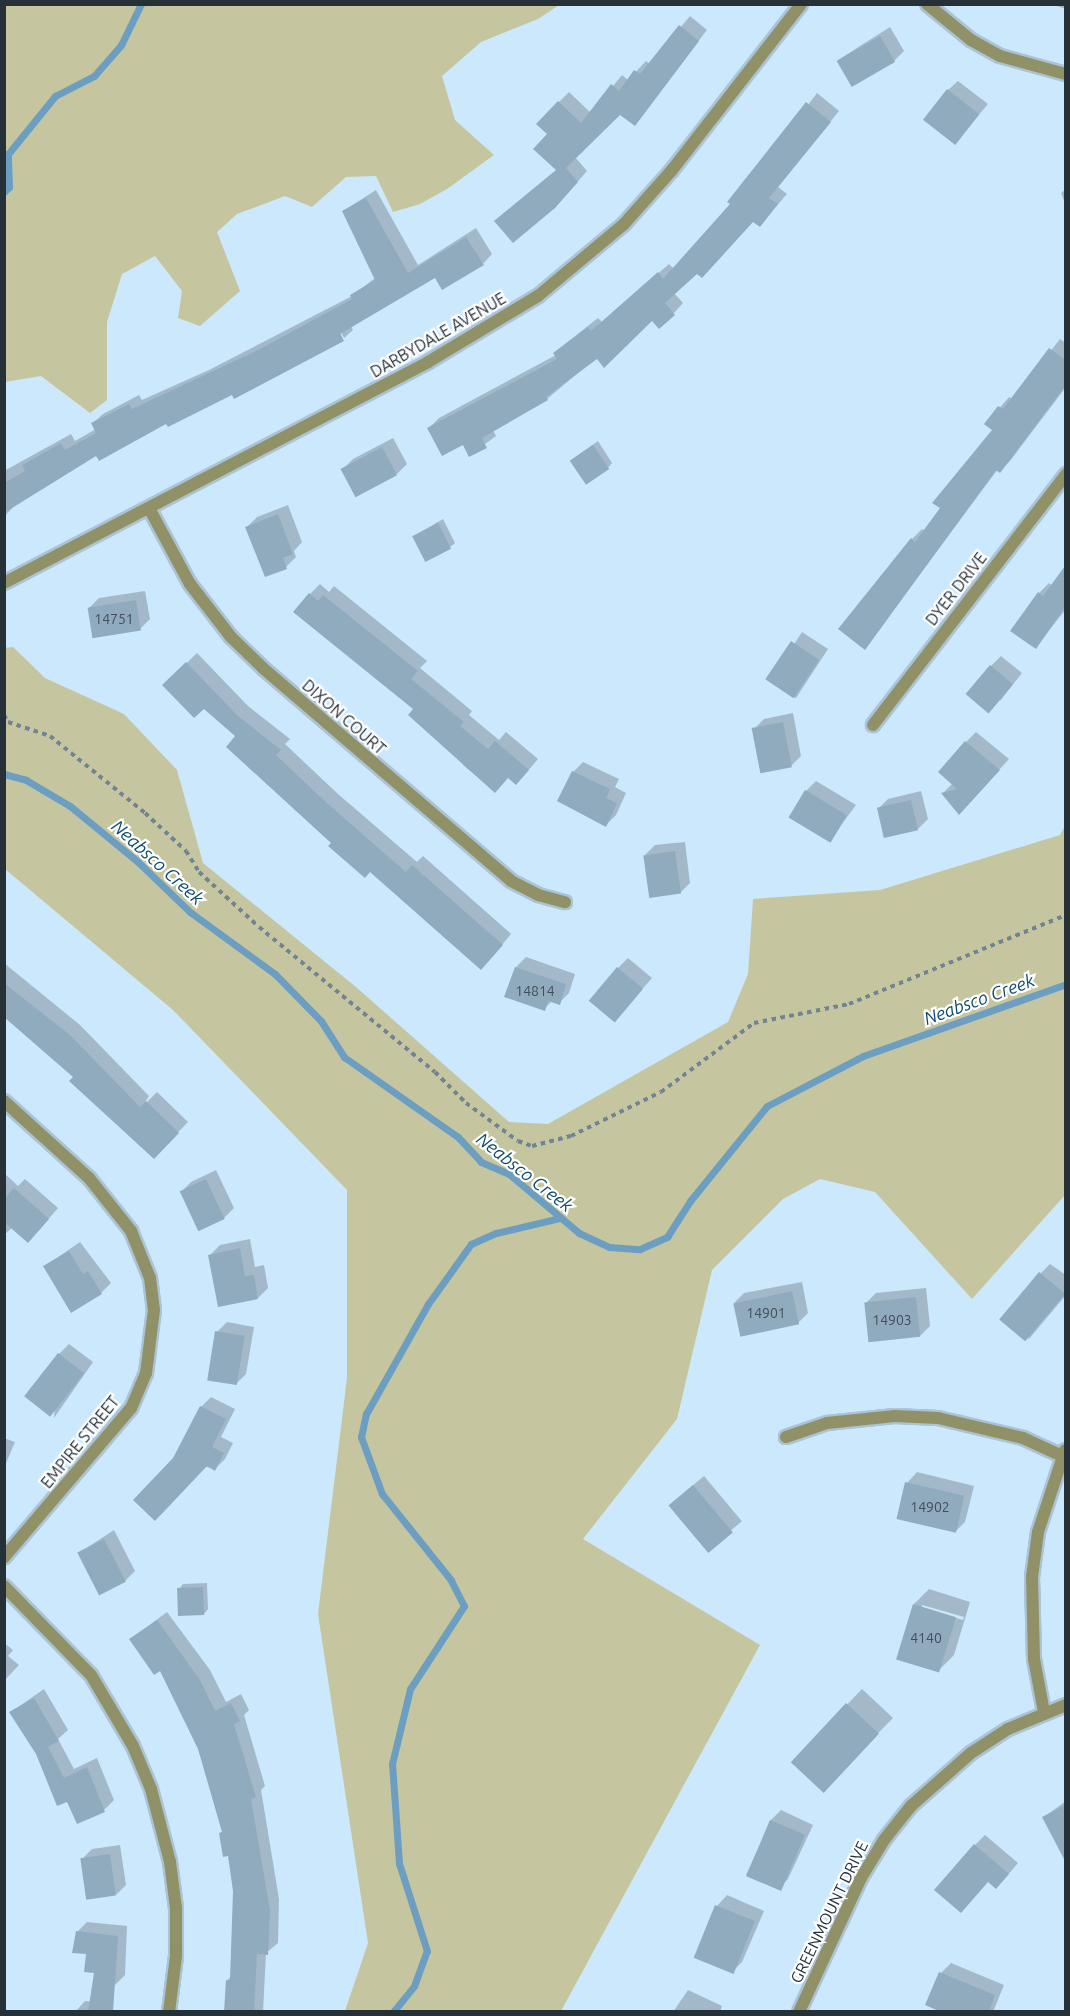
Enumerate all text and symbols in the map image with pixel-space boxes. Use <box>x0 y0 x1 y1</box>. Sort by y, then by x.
street label: DARBYDALE AVENUE <box>367 288 509 382</box>
street label: DYER DRIVE <box>922 549 990 629</box>
house number: 14751 <box>94 611 134 627</box>
street label: DIXON COURT <box>298 676 390 758</box>
water label: Neabsco Creek <box>108 815 208 909</box>
water label: Neabsco Creek <box>921 969 1037 1029</box>
house number: 14814 <box>515 983 555 999</box>
water label: Neabsco Creek <box>473 1128 577 1216</box>
house number: 14901 <box>746 1305 786 1321</box>
house number: 14903 <box>872 1312 912 1328</box>
street label: EMPIRE STREET <box>37 1392 123 1492</box>
house number: 14902 <box>910 1499 950 1515</box>
house number: 4140 <box>910 1630 942 1646</box>
street label: GREENMOUNT DRIVE <box>786 1838 872 1986</box>

